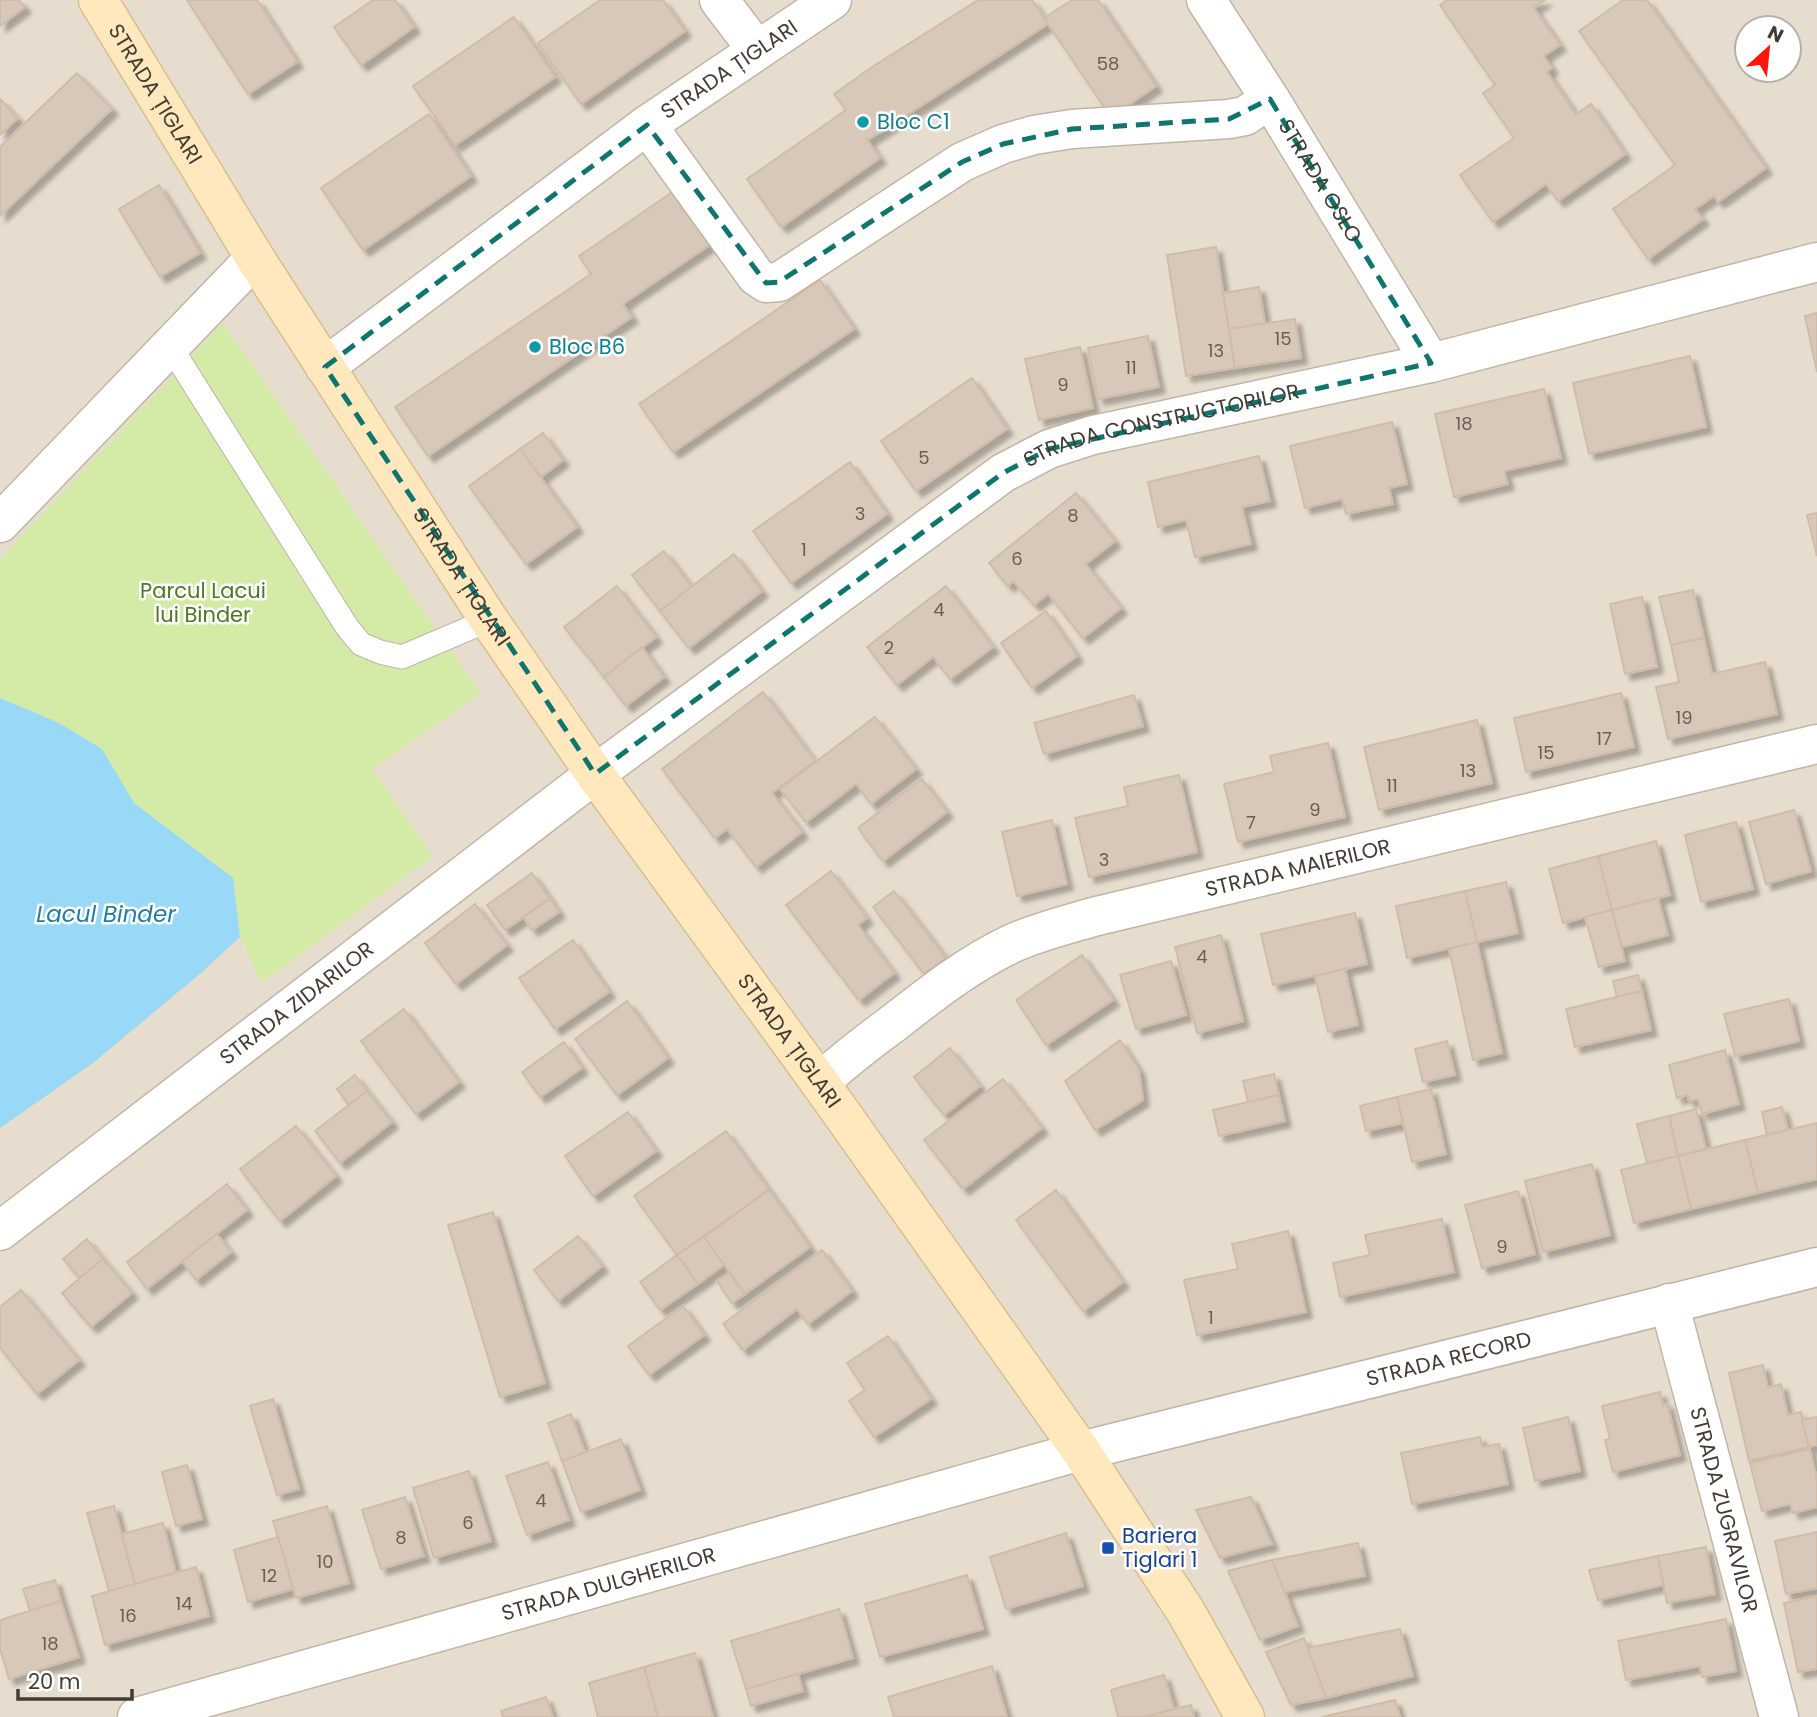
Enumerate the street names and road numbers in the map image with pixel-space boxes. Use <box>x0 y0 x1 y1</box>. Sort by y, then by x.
street label: STRADA ȚIGLARI <box>655 12 803 126</box>
street label: STRADA ȚIGLARI <box>102 18 209 169</box>
street label: STRADA OSLO <box>1272 114 1369 248</box>
street label: STRADA CONSTRUCTORILOR <box>1018 376 1302 474</box>
street label: STRADA ȚIGLARI <box>406 502 518 652</box>
street label: STRADA MAIERILOR <box>1202 831 1394 904</box>
street label: STRADA ZIDARILOR <box>213 934 379 1071</box>
street label: STRADA ȚIGLARI <box>731 968 848 1113</box>
street label: STRADA RECORD <box>1363 1324 1534 1393</box>
street label: STRADA ZUGRAVILOR <box>1683 1404 1766 1616</box>
street label: STRADA DULGHERILOR <box>498 1540 719 1628</box>

